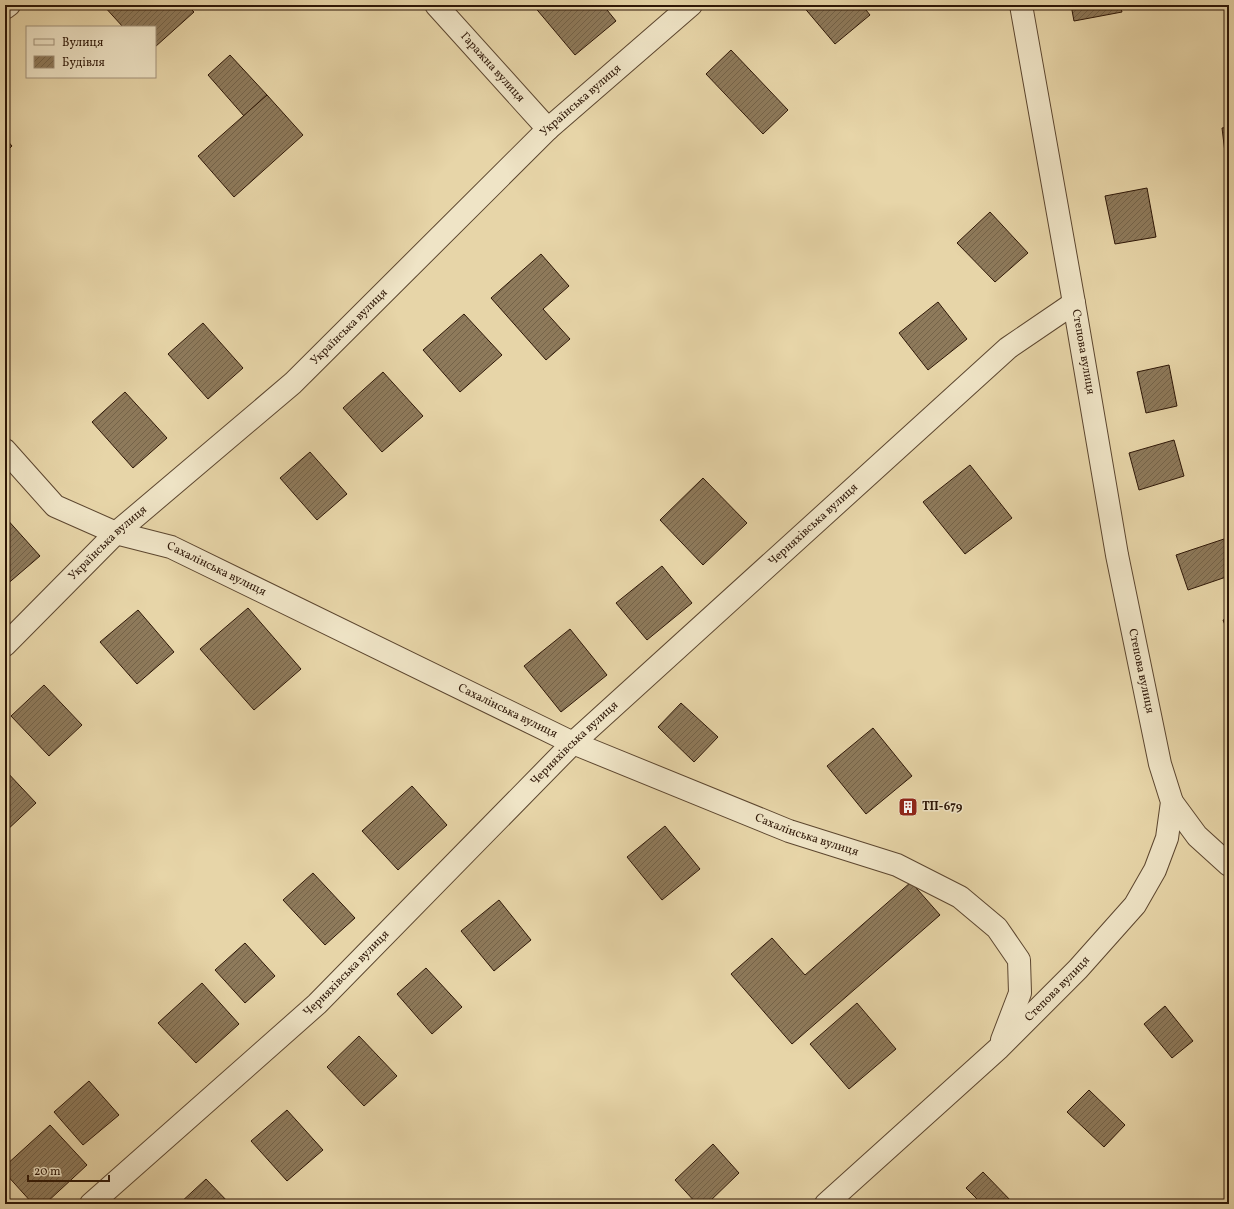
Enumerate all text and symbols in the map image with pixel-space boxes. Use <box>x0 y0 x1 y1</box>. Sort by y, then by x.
legend <box>26 26 156 78</box>
street label: Гаражна вулиця <box>457 29 528 106</box>
text: Вулиця <box>62 35 103 51</box>
text: Будівля <box>62 55 105 71</box>
street label: Українська вулиця <box>537 61 625 140</box>
street label: Українська вулиця <box>307 285 391 369</box>
street label: Степова вулиця <box>1068 308 1098 396</box>
street label: Черняхівська вулиця <box>765 480 862 570</box>
street label: Українська вулиця <box>65 502 151 584</box>
street label: Сахалінська вулиця <box>165 538 269 600</box>
street label: Степова вулиця <box>1124 627 1158 715</box>
street label: Сахалінська вулиця <box>455 680 560 742</box>
street label: Черняхівська вулиця <box>527 698 622 790</box>
building icon: ТП-679 <box>897 796 919 818</box>
place label: ТП-679 <box>922 799 963 815</box>
street label: Сахалінська вулиця <box>752 810 860 860</box>
street label: Черняхівська вулиця <box>300 927 393 1020</box>
street label: Степова вулиця <box>1022 953 1094 1025</box>
scale bar <box>28 1157 109 1183</box>
text: 20 m <box>34 1164 61 1180</box>

